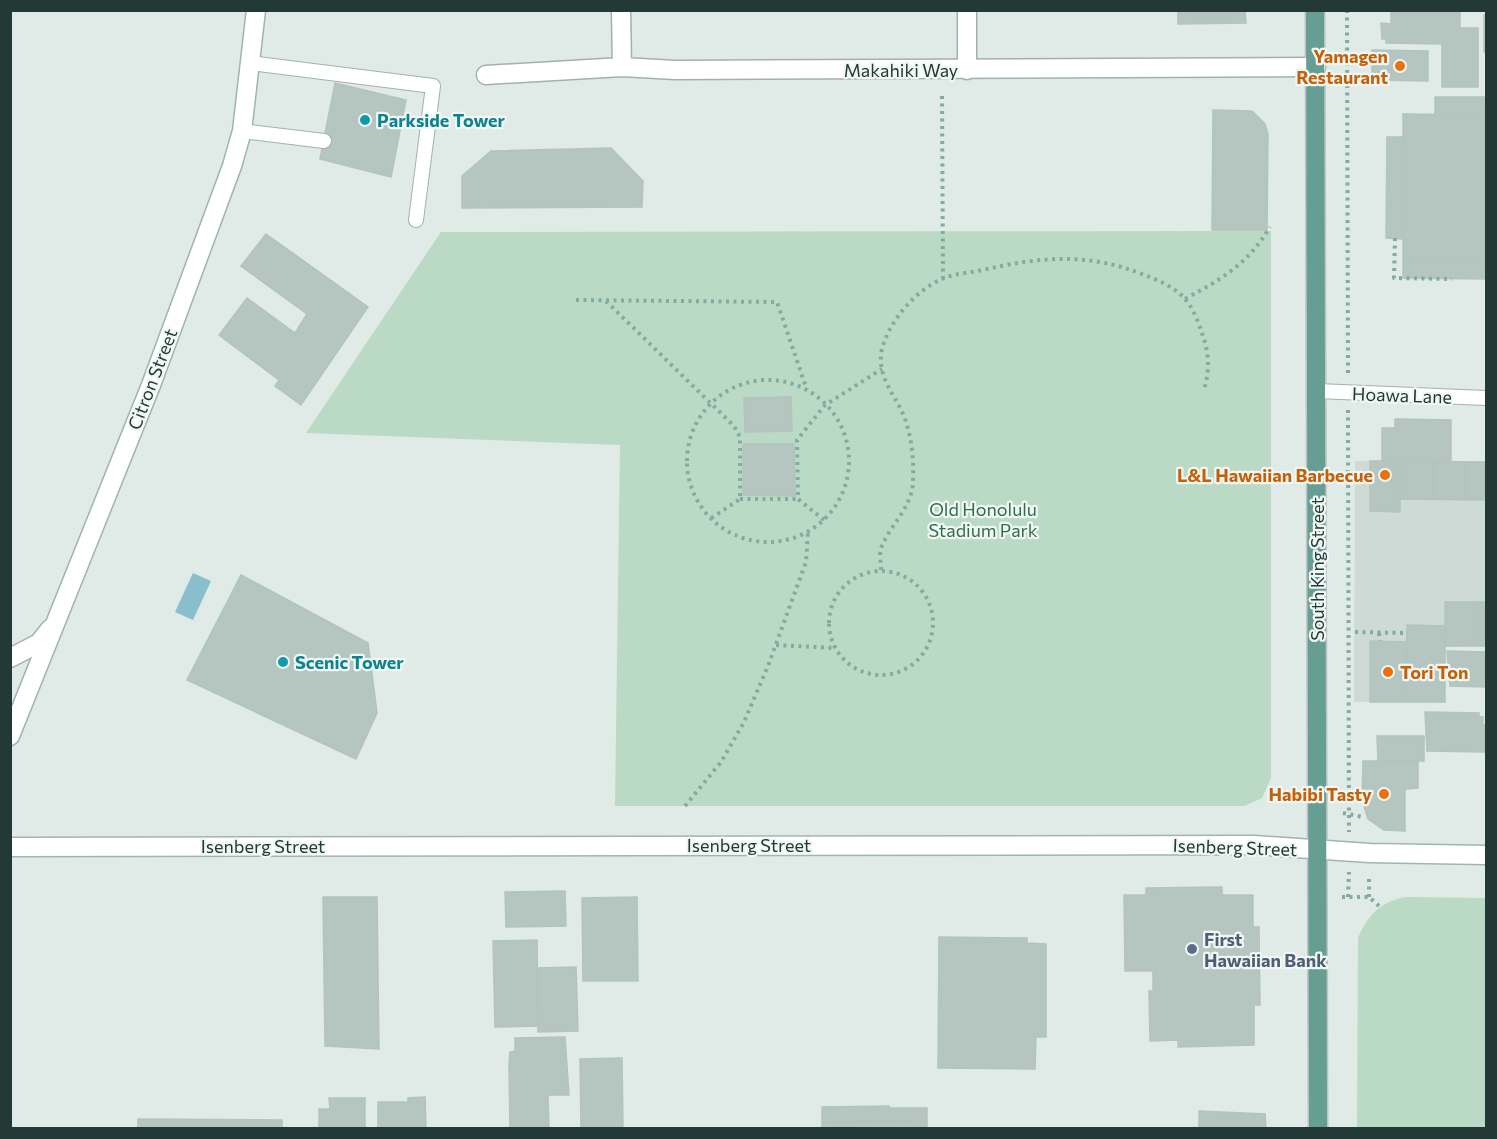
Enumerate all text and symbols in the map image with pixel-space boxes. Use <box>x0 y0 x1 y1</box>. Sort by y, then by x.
place label: Yamagen Restaurant <box>1296 45 1388 88</box>
street label: Makahiki Way <box>844 59 958 81</box>
marker: Yamagen Restaurant <box>1393 59 1407 73</box>
place label: Parkside Tower <box>377 109 505 131</box>
marker: Parkside Tower <box>358 113 372 127</box>
street label: Citron Street <box>123 325 181 433</box>
street label: Hoawa Lane <box>1352 382 1452 408</box>
place label: L&L Hawaiian Barbecue <box>1177 464 1373 486</box>
marker: L&L Hawaiian Barbecue <box>1378 468 1392 482</box>
street label: South King Street <box>1306 497 1328 641</box>
park label: Old Honolulu Stadium Park <box>928 498 1038 541</box>
place label: Scenic Tower <box>295 651 404 673</box>
marker: Scenic Tower <box>276 655 290 669</box>
place label: Tori Ton <box>1400 661 1468 683</box>
marker: Tori Ton <box>1381 665 1395 679</box>
place label: Habibi Tasty <box>1269 783 1372 805</box>
marker: Habibi Tasty <box>1377 787 1391 801</box>
street label: Isenberg Street <box>687 834 811 856</box>
street label: Isenberg Street <box>1172 834 1298 860</box>
street label: Isenberg Street <box>201 835 325 857</box>
place label: First Hawaiian Bank <box>1204 928 1327 971</box>
marker: First Hawaiian Bank <box>1185 942 1199 956</box>

